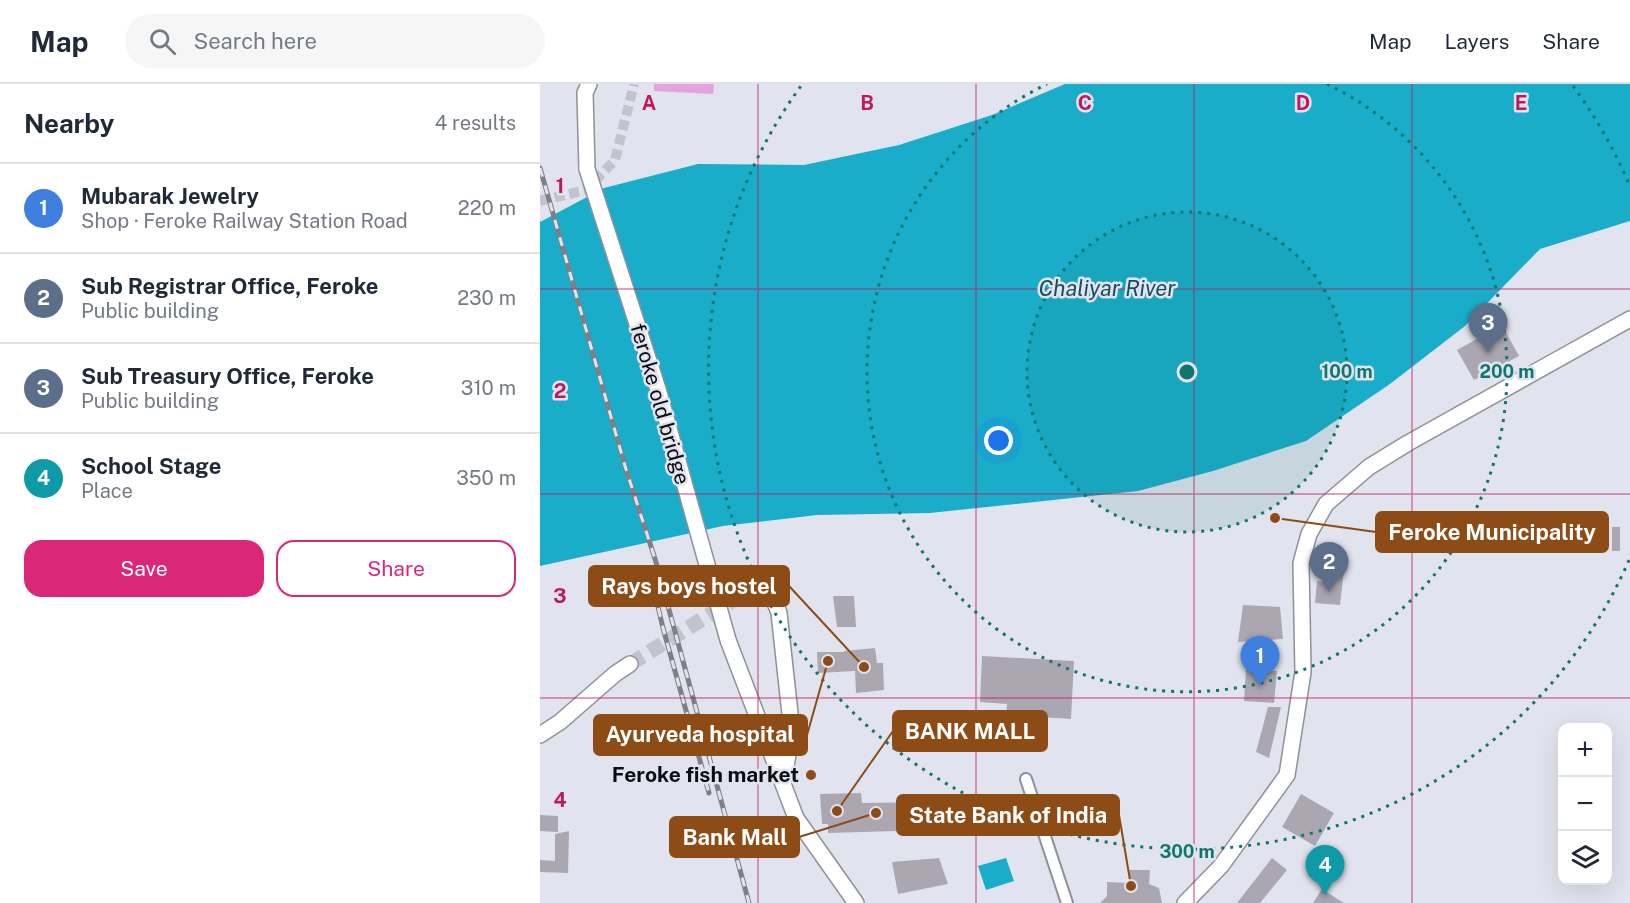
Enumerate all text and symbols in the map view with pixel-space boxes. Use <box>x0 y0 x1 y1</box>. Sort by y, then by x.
search box <box>125 14 545 68</box>
text: Map <box>30 25 89 58</box>
icon: search <box>146 25 179 58</box>
text: Search here <box>194 28 317 54</box>
text: Map <box>1369 29 1412 54</box>
text: Layers <box>1445 29 1509 54</box>
text: Share <box>1542 29 1600 54</box>
text: A <box>642 91 656 115</box>
text: B <box>860 91 874 115</box>
text: C <box>1078 91 1092 115</box>
text: D <box>1296 91 1310 115</box>
text: E <box>1515 91 1527 115</box>
text: Nearby <box>24 108 114 139</box>
text: 4 results <box>435 111 516 135</box>
text: 1 <box>556 174 564 198</box>
text: Mubarak Jewelry <box>81 183 259 209</box>
text: 1 <box>39 196 48 220</box>
text: 220 m <box>458 196 516 220</box>
text: Shop · Feroke Railway Station Road <box>81 209 408 233</box>
text: Sub Registrar Office, Feroke <box>81 273 379 299</box>
water label: Chaliyar River <box>1038 275 1176 301</box>
text: 2 <box>37 286 50 310</box>
text: 230 m <box>457 286 516 310</box>
text: Public building <box>81 299 219 323</box>
pin: 3 <box>1468 304 1508 353</box>
street label: feroke old bridge <box>626 321 695 487</box>
text: 100 m <box>1321 361 1373 382</box>
text: 200 m <box>1480 361 1534 382</box>
centre of rings <box>1177 362 1197 382</box>
text: Sub Treasury Office, Feroke <box>81 363 374 389</box>
text: 3 <box>37 376 50 400</box>
text: 310 m <box>461 376 516 400</box>
text: 2 <box>554 379 566 403</box>
text: Public building <box>81 389 219 413</box>
your location <box>984 426 1013 455</box>
text: School Stage <box>81 453 221 479</box>
text: 4 <box>37 466 50 490</box>
text: 350 m <box>456 466 516 490</box>
text: Place <box>81 479 133 503</box>
callout: Feroke Municipality <box>1376 512 1608 552</box>
text: Feroke Municipality <box>1388 519 1596 545</box>
button: Save <box>24 540 264 597</box>
button: Share <box>276 540 516 597</box>
pin: 2 <box>1310 542 1348 592</box>
callout: Rays boys hostel <box>589 566 789 606</box>
text: Rays boys hostel <box>601 573 777 599</box>
text: 3 <box>553 584 567 608</box>
pin: 1 <box>1240 636 1280 686</box>
callout: BANK MALL <box>893 711 1047 751</box>
callout: Ayurveda hospital <box>594 715 807 755</box>
text: BANK MALL <box>905 718 1035 744</box>
text: Ayurveda hospital <box>605 721 795 747</box>
map controls <box>1558 723 1612 885</box>
button: + <box>1558 723 1612 777</box>
place label: Feroke fish market <box>612 762 799 787</box>
marker: Feroke fish market <box>804 768 818 782</box>
button: − <box>1558 777 1612 831</box>
text: 4 <box>553 788 567 812</box>
callout: State Bank of India <box>897 795 1119 835</box>
text: State Bank of India <box>909 802 1107 828</box>
callout: Bank Mall <box>670 817 799 857</box>
text: Bank Mall <box>682 824 788 850</box>
button: layers <box>1558 831 1612 885</box>
text: 300 m <box>1159 841 1215 862</box>
pin: 4 <box>1306 846 1344 895</box>

